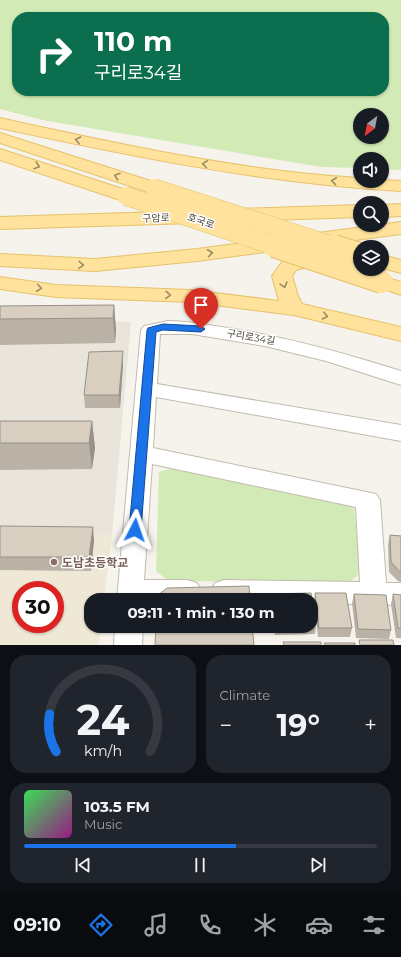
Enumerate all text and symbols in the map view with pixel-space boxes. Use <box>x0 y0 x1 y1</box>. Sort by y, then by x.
text: 110 m <box>94 24 172 58</box>
icon: right <box>28 28 80 80</box>
text: 구리로34길 <box>94 62 182 84</box>
north arrow <box>353 108 389 144</box>
map controls <box>353 108 389 276</box>
one-way arrow <box>75 136 81 144</box>
button: sound <box>353 152 389 188</box>
one-way arrow <box>202 160 208 169</box>
one-way arrow <box>34 161 41 170</box>
one-way arrow <box>114 172 121 181</box>
one-way arrow <box>331 177 337 186</box>
button: search <box>353 196 389 232</box>
street label: 호국로 <box>186 210 216 232</box>
street label: 구암로 <box>142 211 170 225</box>
button: layers <box>353 240 389 276</box>
one-way arrow <box>207 249 213 258</box>
one-way arrow <box>78 260 84 269</box>
one-way arrow <box>279 281 288 288</box>
one-way arrow <box>36 283 42 292</box>
pin <box>184 288 218 329</box>
one-way arrow <box>165 291 171 299</box>
icon: arrive <box>190 294 212 316</box>
one-way arrow <box>322 312 328 320</box>
street label: 구리로34길 <box>226 326 276 348</box>
position arrow <box>114 509 156 551</box>
place label: 도남초등학교 <box>62 555 128 570</box>
marker: 도남초등학교 <box>49 557 59 567</box>
speed limit sign: 30 <box>12 581 64 633</box>
text: 09:11 · 1 min · 130 m <box>127 603 275 622</box>
text: Climate <box>220 687 270 703</box>
text: 24 <box>76 695 129 745</box>
text: 19° <box>277 707 320 744</box>
text: − <box>220 712 232 739</box>
text: + <box>364 712 377 739</box>
text: km/h <box>84 742 122 760</box>
text: 103.5 FM <box>84 797 150 816</box>
text: Music <box>84 816 122 832</box>
icon: previous <box>72 854 94 876</box>
icon: pause <box>189 854 211 876</box>
icon: next <box>307 854 329 876</box>
icon: directions <box>87 911 115 939</box>
icon: music <box>142 911 170 939</box>
icon: phone <box>196 911 224 939</box>
icon: climate <box>251 911 279 939</box>
icon: car <box>305 911 333 939</box>
icon: filters <box>360 911 388 939</box>
text: 09:10 <box>13 914 61 936</box>

